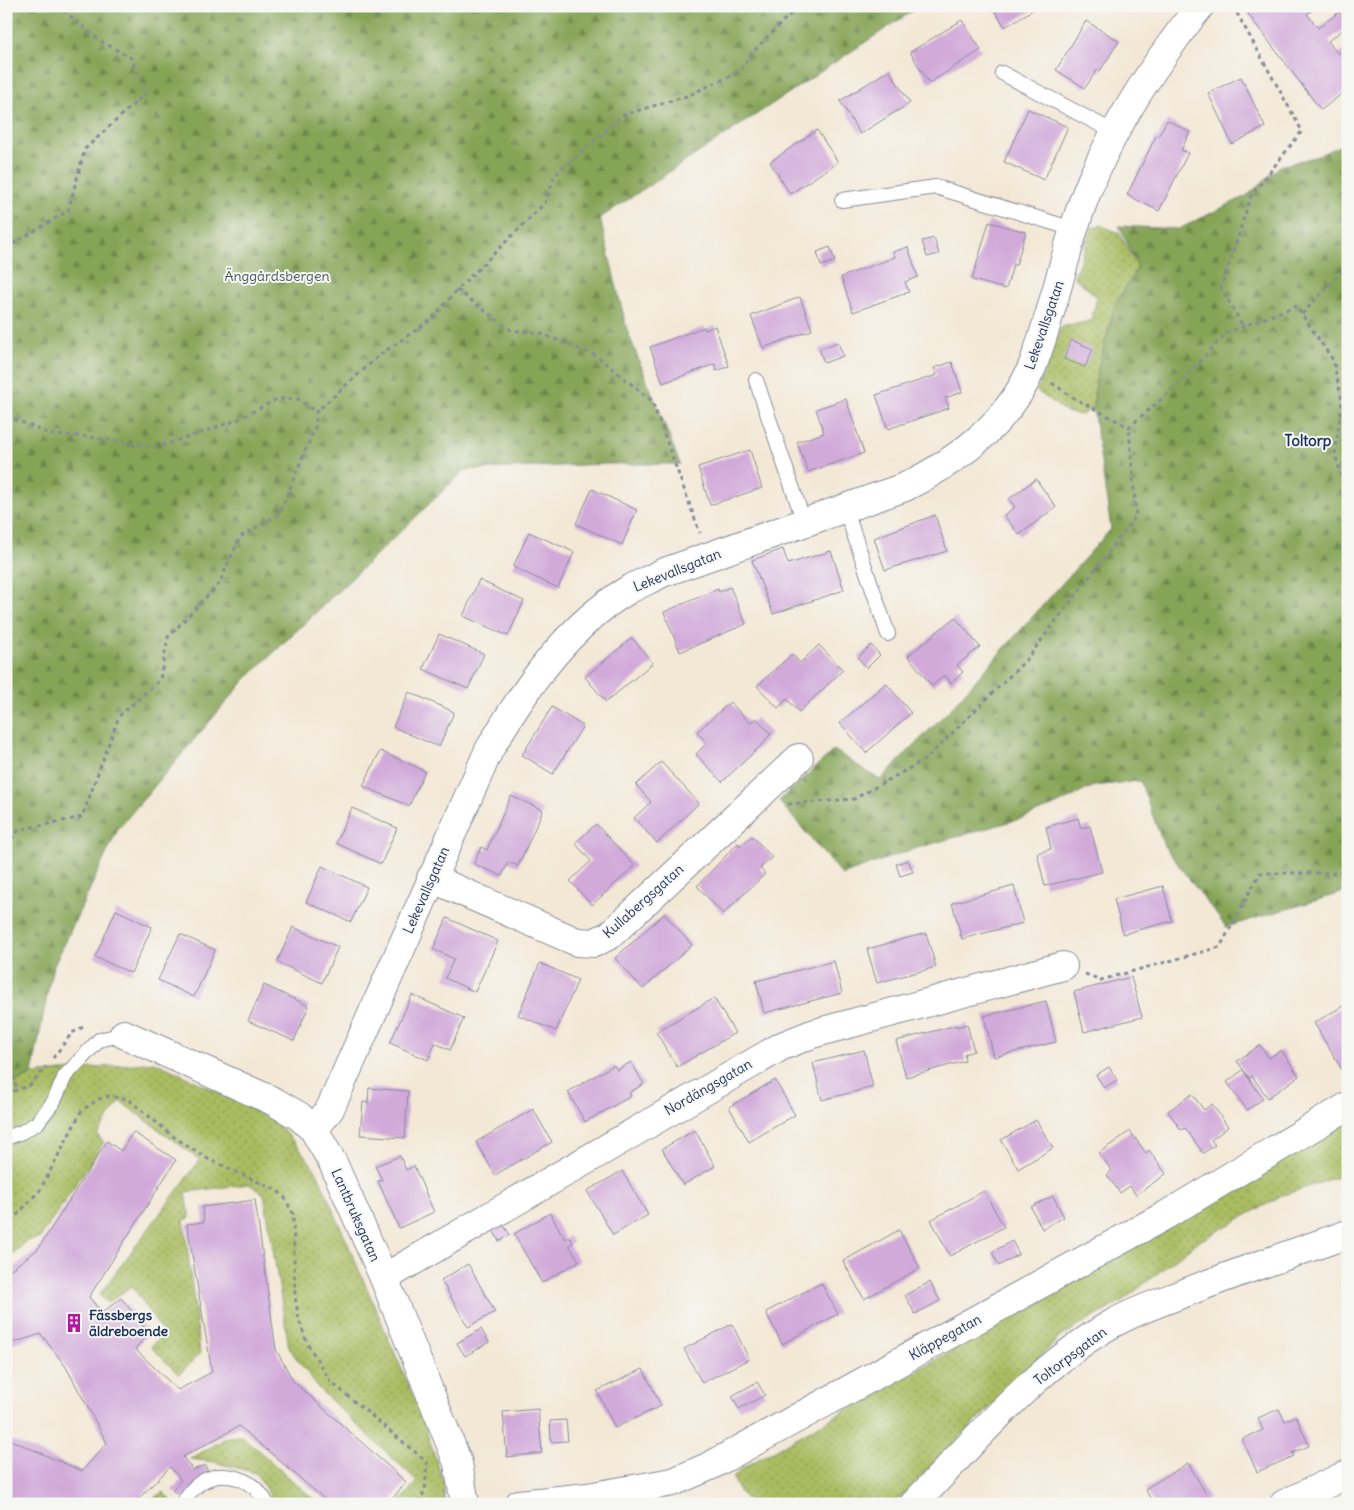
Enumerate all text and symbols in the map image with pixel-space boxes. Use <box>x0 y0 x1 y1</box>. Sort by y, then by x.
park label: Änggårdsbergen <box>224 267 330 285</box>
street label: Lekevallsgatan <box>1020 278 1068 372</box>
district label: Toltorp <box>1285 431 1332 451</box>
street label: Lekevallsgatan <box>630 544 724 596</box>
street label: Lekevallsgatan <box>399 844 453 936</box>
street label: Kullabergsgatan <box>599 860 687 942</box>
street label: Nordängsgatan <box>661 1055 755 1119</box>
street label: Lantbruksgatan <box>327 1166 385 1264</box>
place label: Fässbergs äldreboende <box>89 1306 169 1340</box>
street label: Kläppegatan <box>906 1310 984 1364</box>
building icon: Fässbergs äldreboende <box>63 1312 85 1334</box>
street label: Toltorpsgatan <box>1030 1323 1110 1389</box>

